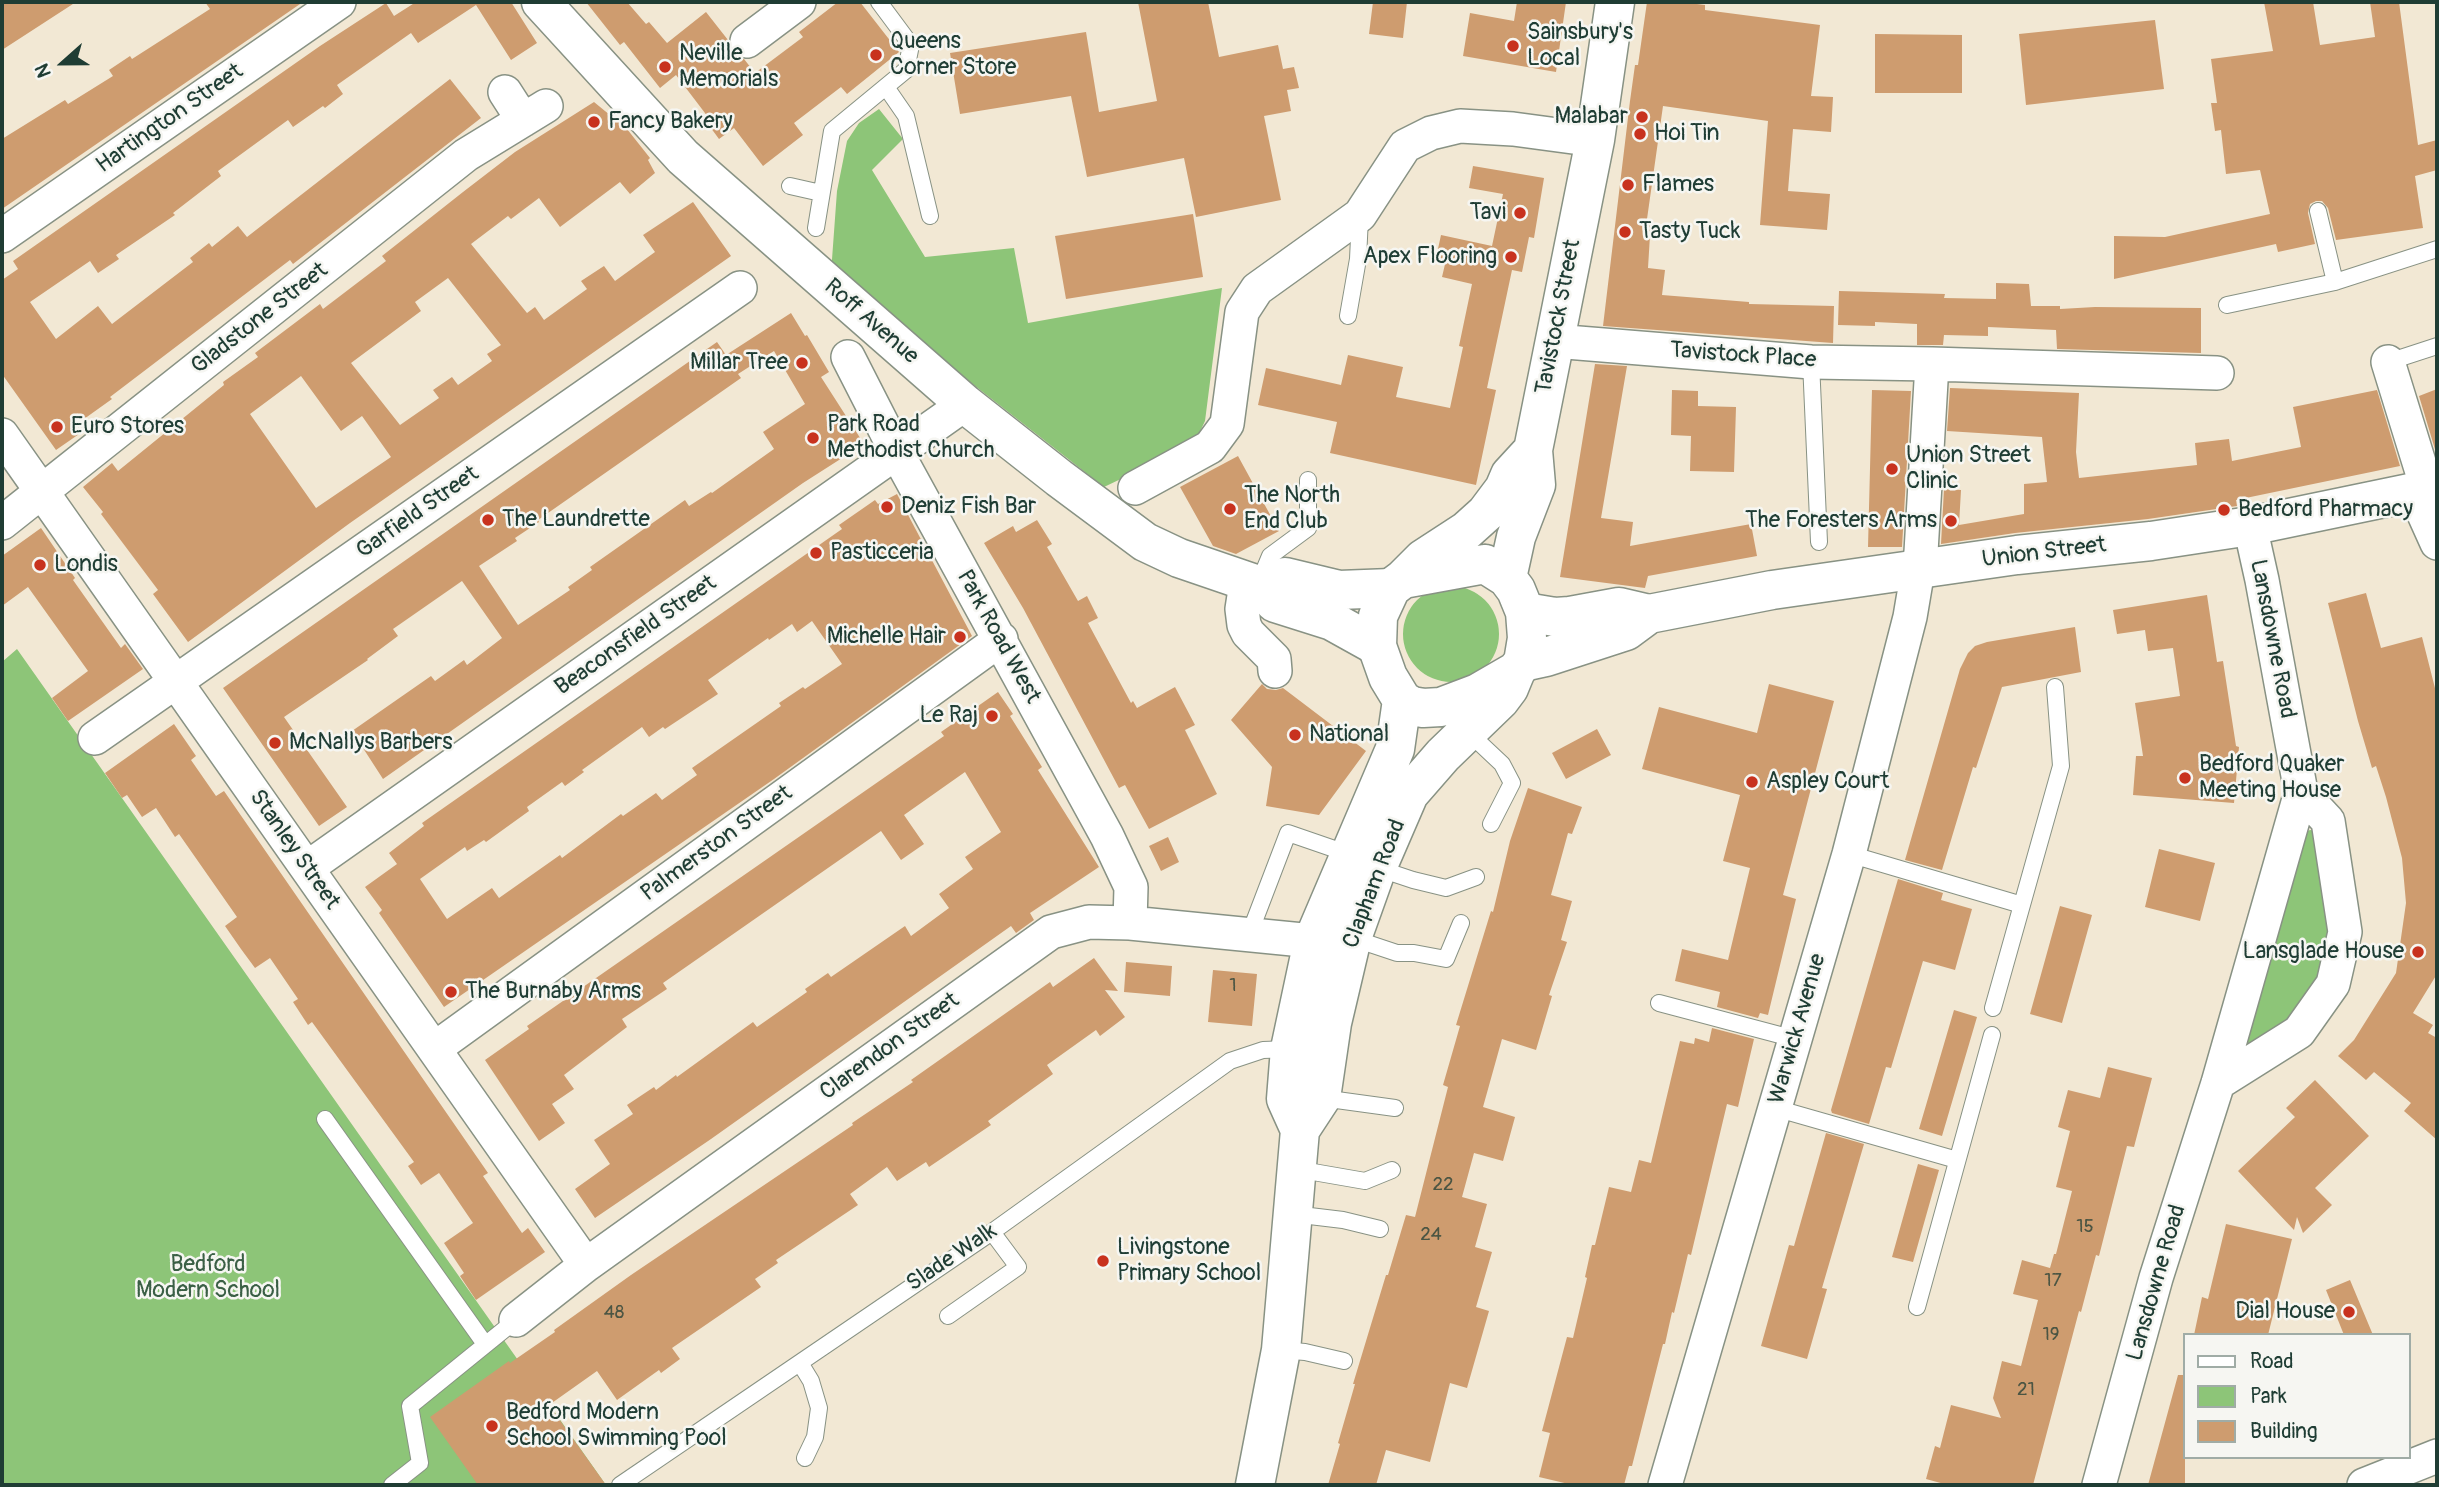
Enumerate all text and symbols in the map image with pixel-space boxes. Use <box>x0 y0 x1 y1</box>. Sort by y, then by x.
place label: Sainsbury's Local <box>1527 19 1633 73</box>
north arrow <box>28 28 98 98</box>
place label: Queens Corner Store <box>890 28 1016 82</box>
marker: Sainsbury's Local <box>1505 38 1521 54</box>
place label: Neville Memorials <box>679 40 778 94</box>
marker: Queens Corner Store <box>868 47 884 63</box>
street label: Hartington Street <box>91 58 249 180</box>
marker: Neville Memorials <box>657 59 673 75</box>
text: N <box>30 60 57 81</box>
place label: Malabar <box>1554 103 1628 131</box>
place label: Fancy Bakery <box>608 108 733 136</box>
marker: Malabar <box>1634 109 1650 125</box>
marker: Fancy Bakery <box>586 114 602 130</box>
place label: Hoi Tin <box>1654 120 1720 148</box>
marker: Hoi Tin <box>1632 126 1648 142</box>
place label: Flames <box>1642 171 1714 199</box>
marker: Flames <box>1620 177 1636 193</box>
place label: Tavi <box>1469 199 1506 227</box>
marker: Tavi <box>1512 205 1528 221</box>
place label: Tasty Tuck <box>1639 218 1740 246</box>
marker: Tasty Tuck <box>1617 224 1633 240</box>
street label: Tavistock Street <box>1530 237 1588 397</box>
place label: Apex Flooring <box>1363 243 1497 271</box>
marker: Apex Flooring <box>1503 249 1519 265</box>
street label: Gladstone Street <box>186 257 334 381</box>
street label: Roff Avenue <box>818 273 924 371</box>
street label: Tavistock Place <box>1669 337 1817 375</box>
place label: Millar Tree <box>690 349 788 377</box>
marker: Millar Tree <box>794 355 810 371</box>
place label: Park Road Methodist Church <box>827 411 994 465</box>
place label: Euro Stores <box>71 413 184 441</box>
marker: Euro Stores <box>49 419 65 435</box>
marker: Park Road Methodist Church <box>805 430 821 446</box>
place label: Union Street Clinic <box>1906 442 2031 496</box>
street label: Garfield Street <box>352 461 484 565</box>
marker: Union Street Clinic <box>1884 461 1900 477</box>
place label: The North End Club <box>1244 482 1340 536</box>
place label: Deniz Fish Bar <box>901 493 1036 521</box>
place label: Bedford Pharmacy <box>2238 496 2413 524</box>
marker: Deniz Fish Bar <box>879 499 895 515</box>
marker: The North End Club <box>1222 501 1238 517</box>
marker: Bedford Pharmacy <box>2216 502 2232 518</box>
place label: The Laundrette <box>502 506 650 534</box>
place label: The Foresters Arms <box>1745 507 1937 535</box>
marker: The Laundrette <box>480 512 496 528</box>
marker: The Foresters Arms <box>1943 513 1959 529</box>
street label: Union Street <box>1980 532 2108 574</box>
place label: Pasticceria <box>830 539 934 567</box>
marker: Pasticceria <box>808 545 824 561</box>
place label: Londis <box>54 551 118 579</box>
marker: Londis <box>32 557 48 573</box>
street label: Lansdowne Road <box>2243 557 2301 721</box>
street label: Park Road West <box>950 565 1046 709</box>
street label: Beaconsfield Street <box>550 570 722 702</box>
place label: Michelle Hair <box>827 623 946 651</box>
marker: Michelle Hair <box>952 629 968 645</box>
place label: Le Raj <box>919 702 978 730</box>
marker: Le Raj <box>984 708 1000 724</box>
place label: National <box>1309 721 1389 749</box>
marker: National <box>1287 727 1303 743</box>
place label: McNallys Barbers <box>289 729 453 757</box>
marker: McNallys Barbers <box>267 735 283 751</box>
place label: Bedford Quaker Meeting House <box>2199 751 2344 805</box>
place label: Aspley Court <box>1766 768 1889 796</box>
marker: Bedford Quaker Meeting House <box>2177 770 2193 786</box>
marker: Aspley Court <box>1744 774 1760 790</box>
street label: Palmerston Street <box>636 780 798 908</box>
street label: Stanley Street <box>243 785 345 915</box>
street label: Clapham Road <box>1338 816 1412 952</box>
place label: Lansglade House <box>2243 938 2404 966</box>
marker: Lansglade House <box>2410 944 2426 960</box>
street label: Warwick Avenue <box>1763 951 1833 1107</box>
house number: 1 <box>1229 975 1237 997</box>
place label: The Burnaby Arms <box>465 978 641 1006</box>
marker: The Burnaby Arms <box>443 984 459 1000</box>
street label: Clarendon Street <box>815 987 965 1107</box>
house number: 22 <box>1432 1174 1454 1196</box>
street label: Lansdowne Road <box>2122 1202 2192 1364</box>
house number: 15 <box>2076 1216 2094 1238</box>
street label: Slade Walk <box>902 1218 1002 1298</box>
house number: 24 <box>1420 1224 1442 1246</box>
place label: Livingstone Primary School <box>1117 1234 1261 1288</box>
park label: Bedford Modern School <box>136 1251 280 1305</box>
marker: Livingstone Primary School <box>1095 1253 1111 1269</box>
house number: 17 <box>2044 1270 2062 1292</box>
place label: Dial House <box>2235 1298 2335 1326</box>
house number: 48 <box>604 1302 624 1324</box>
marker: Dial House <box>2341 1304 2357 1320</box>
house number: 19 <box>2042 1324 2060 1346</box>
legend <box>2184 1333 2411 1459</box>
text: Road <box>2250 1348 2294 1375</box>
house number: 21 <box>2017 1379 2035 1401</box>
text: Park <box>2250 1383 2287 1410</box>
place label: Bedford Modern School Swimming Pool <box>506 1399 727 1453</box>
marker: Bedford Modern School Swimming Pool <box>484 1418 500 1434</box>
text: Building <box>2250 1418 2317 1445</box>

